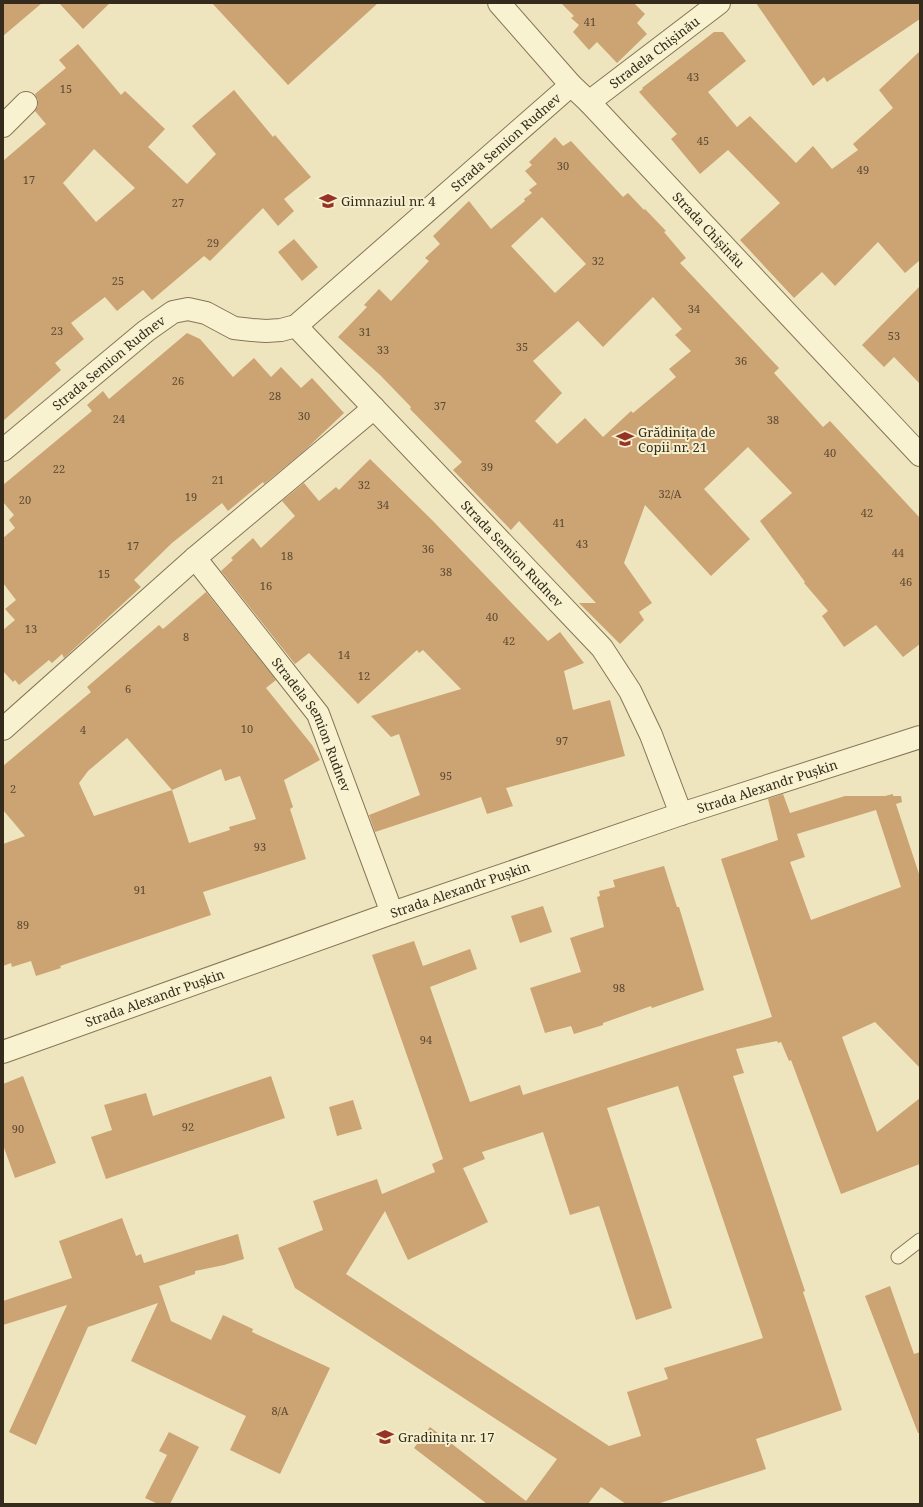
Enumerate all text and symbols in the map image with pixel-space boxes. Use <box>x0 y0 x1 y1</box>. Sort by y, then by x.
street label: Stradela Chișinău <box>605 12 703 93</box>
house number: 41 <box>584 14 596 29</box>
house number: 43 <box>687 69 699 84</box>
house number: 15 <box>60 81 72 96</box>
street label: Strada Semion Rudnev <box>447 89 565 196</box>
house number: 45 <box>697 133 709 148</box>
house number: 30 <box>557 158 569 173</box>
house number: 49 <box>857 162 869 177</box>
house number: 17 <box>23 172 35 187</box>
street label: Strada Chișinău <box>669 188 749 272</box>
school or university icon: Gimnaziul nr. 4 <box>318 191 338 211</box>
place label: Gimnaziul nr. 4 <box>341 192 436 210</box>
house number: 27 <box>172 195 184 210</box>
house number: 29 <box>207 235 219 250</box>
house number: 32 <box>592 253 604 268</box>
house number: 25 <box>112 273 124 288</box>
house number: 34 <box>688 301 700 316</box>
street label: Strada Semion Rudnev <box>48 311 169 414</box>
house number: 23 <box>51 323 63 338</box>
house number: 31 <box>359 324 371 339</box>
house number: 53 <box>888 328 900 343</box>
house number: 35 <box>516 339 528 354</box>
house number: 33 <box>377 342 389 357</box>
house number: 36 <box>735 353 747 368</box>
house number: 26 <box>172 373 184 388</box>
house number: 28 <box>269 388 281 403</box>
house number: 37 <box>434 398 446 413</box>
house number: 30 <box>298 408 310 423</box>
house number: 24 <box>113 411 125 426</box>
house number: 38 <box>767 412 779 427</box>
place label: Grădinița de Copii nr. 21 <box>638 423 715 456</box>
school or university icon: Grădinița de Copii nr. 21 <box>615 429 635 449</box>
house number: 40 <box>824 445 836 460</box>
house number: 39 <box>481 459 493 474</box>
house number: 22 <box>53 461 65 476</box>
house number: 21 <box>212 472 224 487</box>
house number: 32 <box>358 477 370 492</box>
house number: 32/A <box>658 486 682 501</box>
house number: 19 <box>185 489 197 504</box>
house number: 20 <box>19 492 31 507</box>
street label: Strada Semion Rudnev <box>457 496 568 611</box>
house number: 34 <box>377 497 389 512</box>
house number: 42 <box>861 505 873 520</box>
house number: 41 <box>553 515 565 530</box>
house number: 43 <box>576 536 588 551</box>
house number: 17 <box>127 538 139 553</box>
house number: 36 <box>422 541 434 556</box>
house number: 44 <box>892 545 904 560</box>
house number: 18 <box>281 548 293 563</box>
house number: 38 <box>440 564 452 579</box>
house number: 15 <box>98 566 110 581</box>
house number: 46 <box>900 574 912 589</box>
house number: 16 <box>260 578 272 593</box>
house number: 40 <box>486 609 498 624</box>
house number: 13 <box>25 621 37 636</box>
house number: 8 <box>183 629 189 644</box>
house number: 42 <box>503 633 515 648</box>
house number: 14 <box>338 647 350 662</box>
street label: Stradela Semion Rudnev <box>268 654 355 795</box>
house number: 12 <box>358 668 370 683</box>
house number: 6 <box>125 681 131 696</box>
house number: 10 <box>241 721 253 736</box>
house number: 4 <box>80 722 86 737</box>
house number: 97 <box>556 733 568 748</box>
street label: Strada Alexandr Pușkin <box>695 755 840 817</box>
house number: 95 <box>440 768 452 783</box>
house number: 2 <box>10 781 16 796</box>
house number: 93 <box>254 839 266 854</box>
street label: Strada Alexandr Pușkin <box>388 857 533 922</box>
house number: 91 <box>134 882 146 897</box>
house number: 89 <box>17 917 29 932</box>
street label: Strada Alexandr Pușkin <box>83 964 227 1031</box>
house number: 98 <box>613 980 625 995</box>
house number: 94 <box>420 1032 432 1047</box>
house number: 92 <box>182 1119 194 1134</box>
house number: 90 <box>12 1121 24 1136</box>
house number: 8/A <box>271 1403 289 1418</box>
school or university icon: Gradinița nr. 17 <box>375 1427 395 1447</box>
place label: Gradinița nr. 17 <box>398 1428 494 1446</box>

